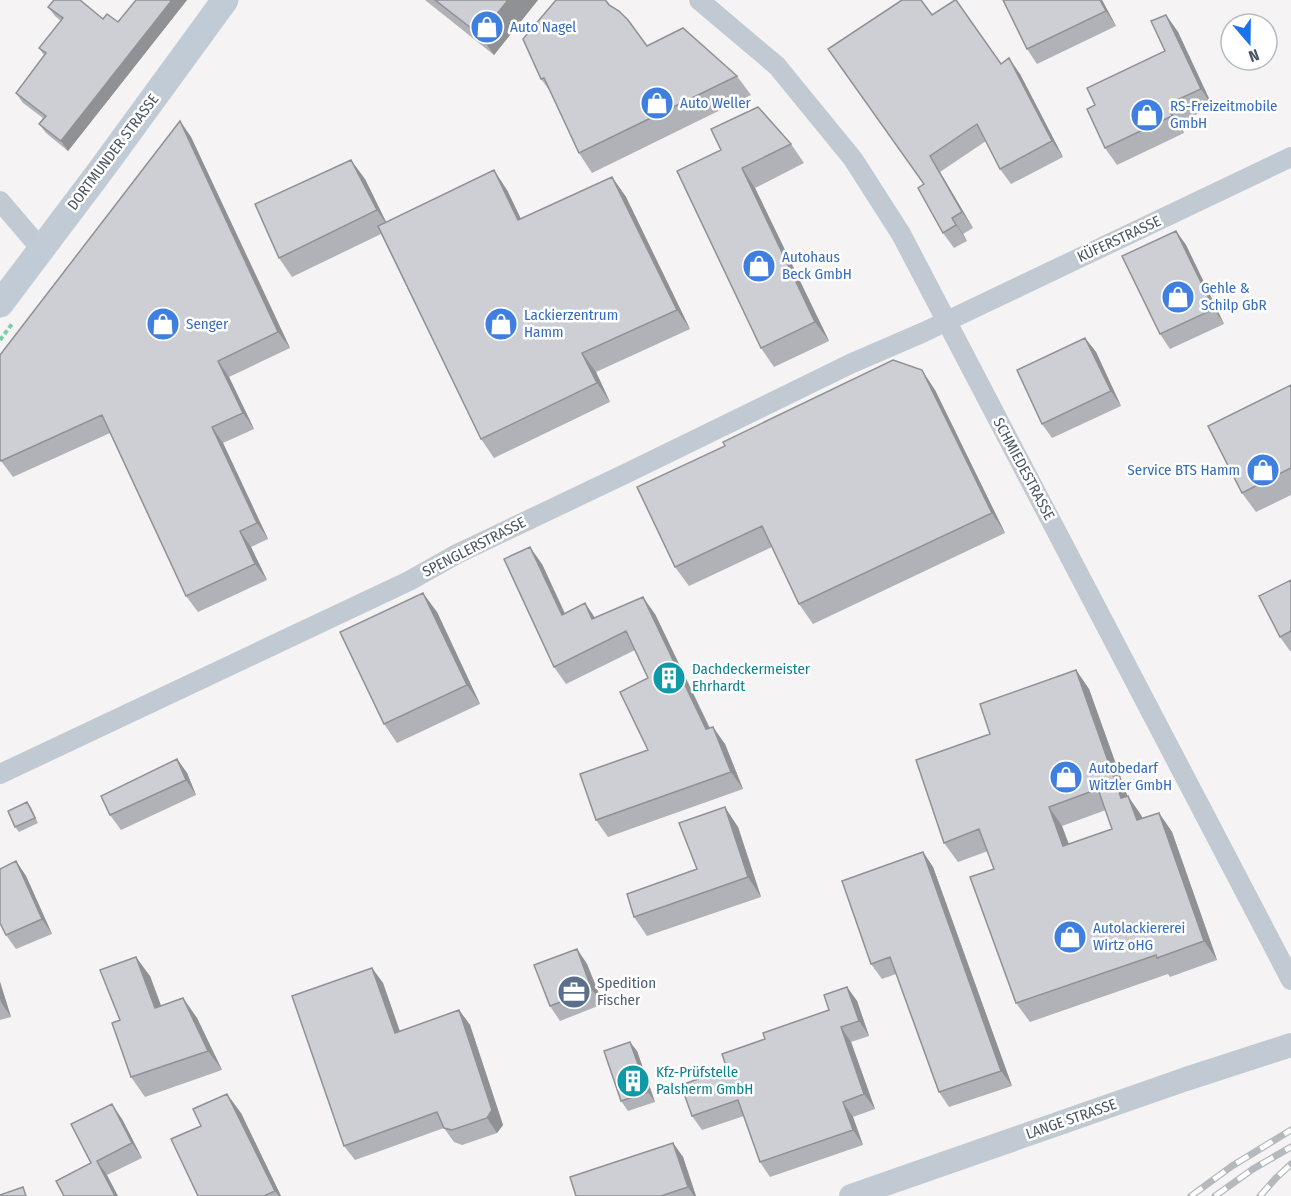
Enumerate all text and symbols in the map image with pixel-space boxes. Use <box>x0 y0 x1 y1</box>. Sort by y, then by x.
shop icon: Auto Nagel <box>469 9 505 45</box>
north arrow <box>1219 12 1279 72</box>
place label: Auto Nagel <box>510 18 576 36</box>
text: N <box>1246 45 1262 66</box>
shop icon: Auto Weller <box>639 85 675 121</box>
street label: DORTMUNDER STRASSE <box>64 90 162 214</box>
place label: Auto Weller <box>680 94 752 112</box>
shop icon: RS-Freizeitmobile GmbH <box>1129 97 1165 133</box>
place label: RS-Freizeitmobile GmbH <box>1170 97 1278 132</box>
street label: KÜFERSTRASSE <box>1074 212 1164 266</box>
shop icon: Autohaus Beck GmbH <box>741 248 777 284</box>
place label: Autohaus Beck GmbH <box>782 248 852 283</box>
shop icon: Gehle & Schilp GbR <box>1160 279 1196 315</box>
place label: Gehle & Schilp GbR <box>1201 279 1267 314</box>
shop icon: Senger <box>145 306 181 342</box>
shop icon: Lackierzentrum Hamm <box>483 306 519 342</box>
place label: Lackierzentrum Hamm <box>524 306 618 341</box>
place label: Senger <box>186 315 229 333</box>
street label: SCHMIEDESTRASSE <box>989 415 1059 523</box>
shop icon: Service BTS Hamm <box>1245 452 1281 488</box>
place label: Service BTS Hamm <box>1127 461 1240 479</box>
street label: SPENGLERSTRASSE <box>419 513 529 581</box>
building icon: Dachdeckermeister Ehrhardt <box>651 660 687 696</box>
place label: Dachdeckermeister Ehrhardt <box>692 660 811 695</box>
shop icon: Autobedarf Witzler GmbH <box>1048 759 1084 795</box>
place label: Autobedarf Witzler GmbH <box>1089 759 1172 794</box>
shop icon: Autolackiererei Wirtz oHG <box>1052 919 1088 955</box>
place label: Autolackiererei Wirtz oHG <box>1093 919 1185 954</box>
office icon: Spedition Fischer <box>556 974 592 1010</box>
place label: Spedition Fischer <box>597 974 656 1009</box>
building icon: Kfz-Prüfstelle Palsherm GmbH <box>615 1063 651 1099</box>
place label: Kfz-Prüfstelle Palsherm GmbH <box>656 1063 753 1098</box>
street label: LANGE STRASSE <box>1023 1095 1119 1143</box>

